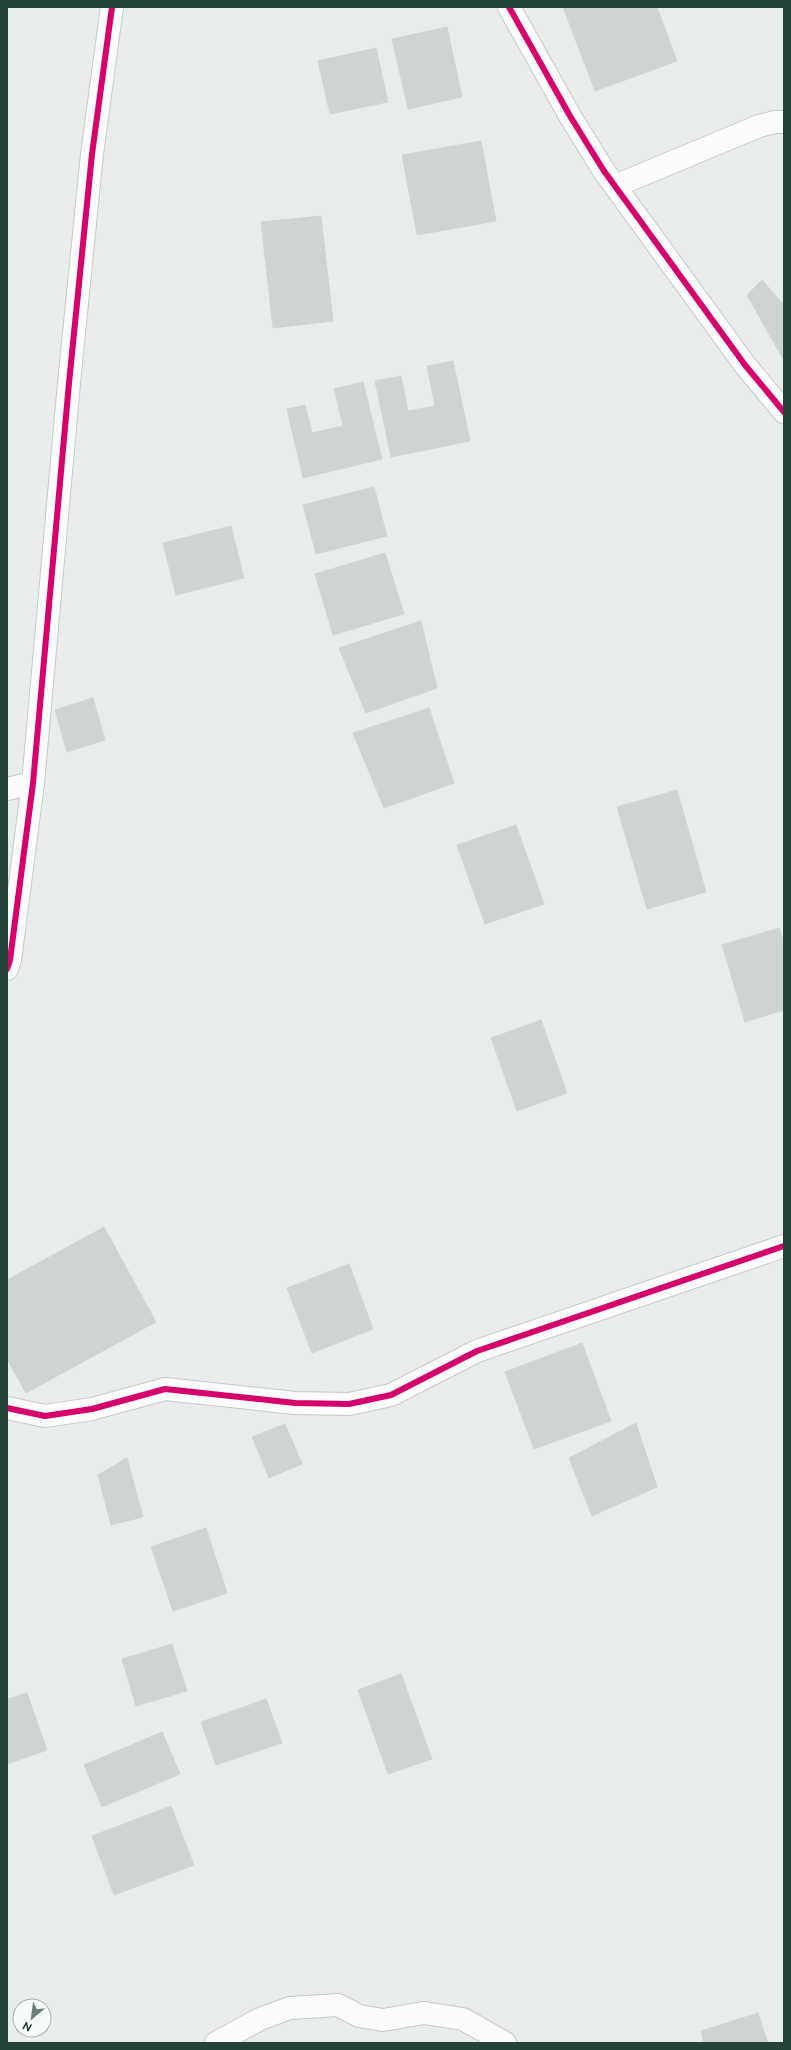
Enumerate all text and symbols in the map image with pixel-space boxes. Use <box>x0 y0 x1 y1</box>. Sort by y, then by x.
north arrow <box>12 1998 52 2038</box>
text: N <box>21 2019 34 2034</box>

